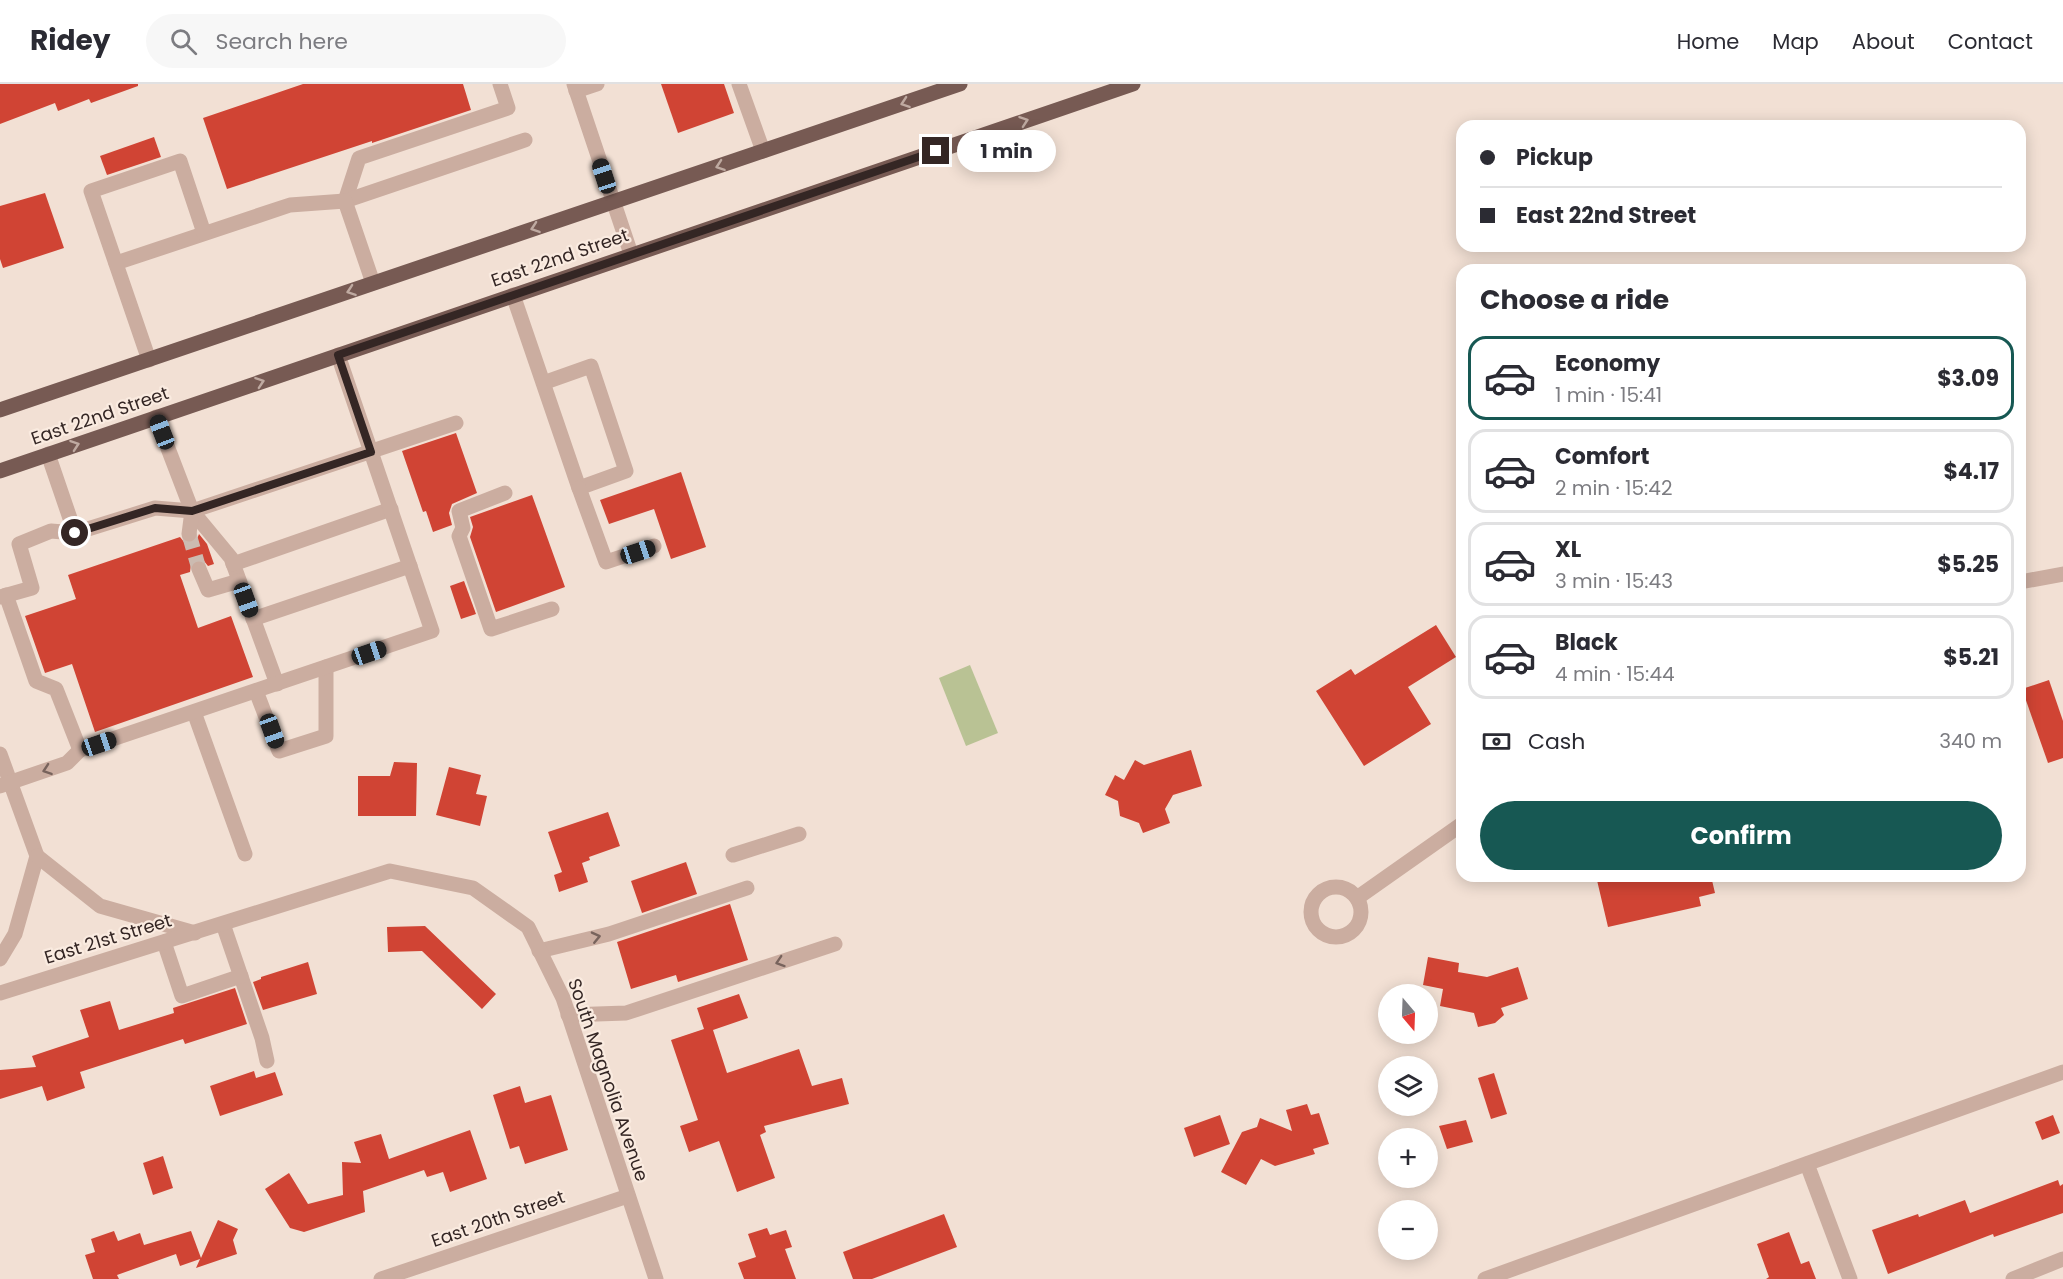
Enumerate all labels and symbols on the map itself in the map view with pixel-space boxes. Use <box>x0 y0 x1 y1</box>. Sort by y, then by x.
one-way arrow <box>900 95 911 108</box>
one-way arrow <box>1018 115 1029 128</box>
callout: 1 min <box>957 130 1056 172</box>
route end <box>922 137 949 164</box>
car <box>590 156 618 196</box>
one-way arrow <box>715 158 726 171</box>
one-way arrow <box>531 221 541 234</box>
street label: East 22nd Street <box>488 222 632 293</box>
one-way arrow <box>346 284 357 296</box>
one-way arrow <box>254 377 265 389</box>
street label: East 22nd Street <box>28 380 172 451</box>
car <box>147 412 177 452</box>
one-way arrow <box>69 440 80 453</box>
route start <box>61 519 88 546</box>
car <box>618 538 658 566</box>
car <box>231 580 261 620</box>
car <box>349 639 389 667</box>
car <box>257 711 287 751</box>
car <box>79 730 119 758</box>
one-way arrow <box>42 762 53 775</box>
street label: East 21st Street <box>41 907 174 970</box>
one-way arrow <box>591 932 601 945</box>
one-way arrow <box>775 955 786 967</box>
street label: South Magnolia Avenue <box>562 975 655 1185</box>
north arrow <box>1378 984 1438 1044</box>
street label: East 20th Street <box>428 1184 568 1253</box>

